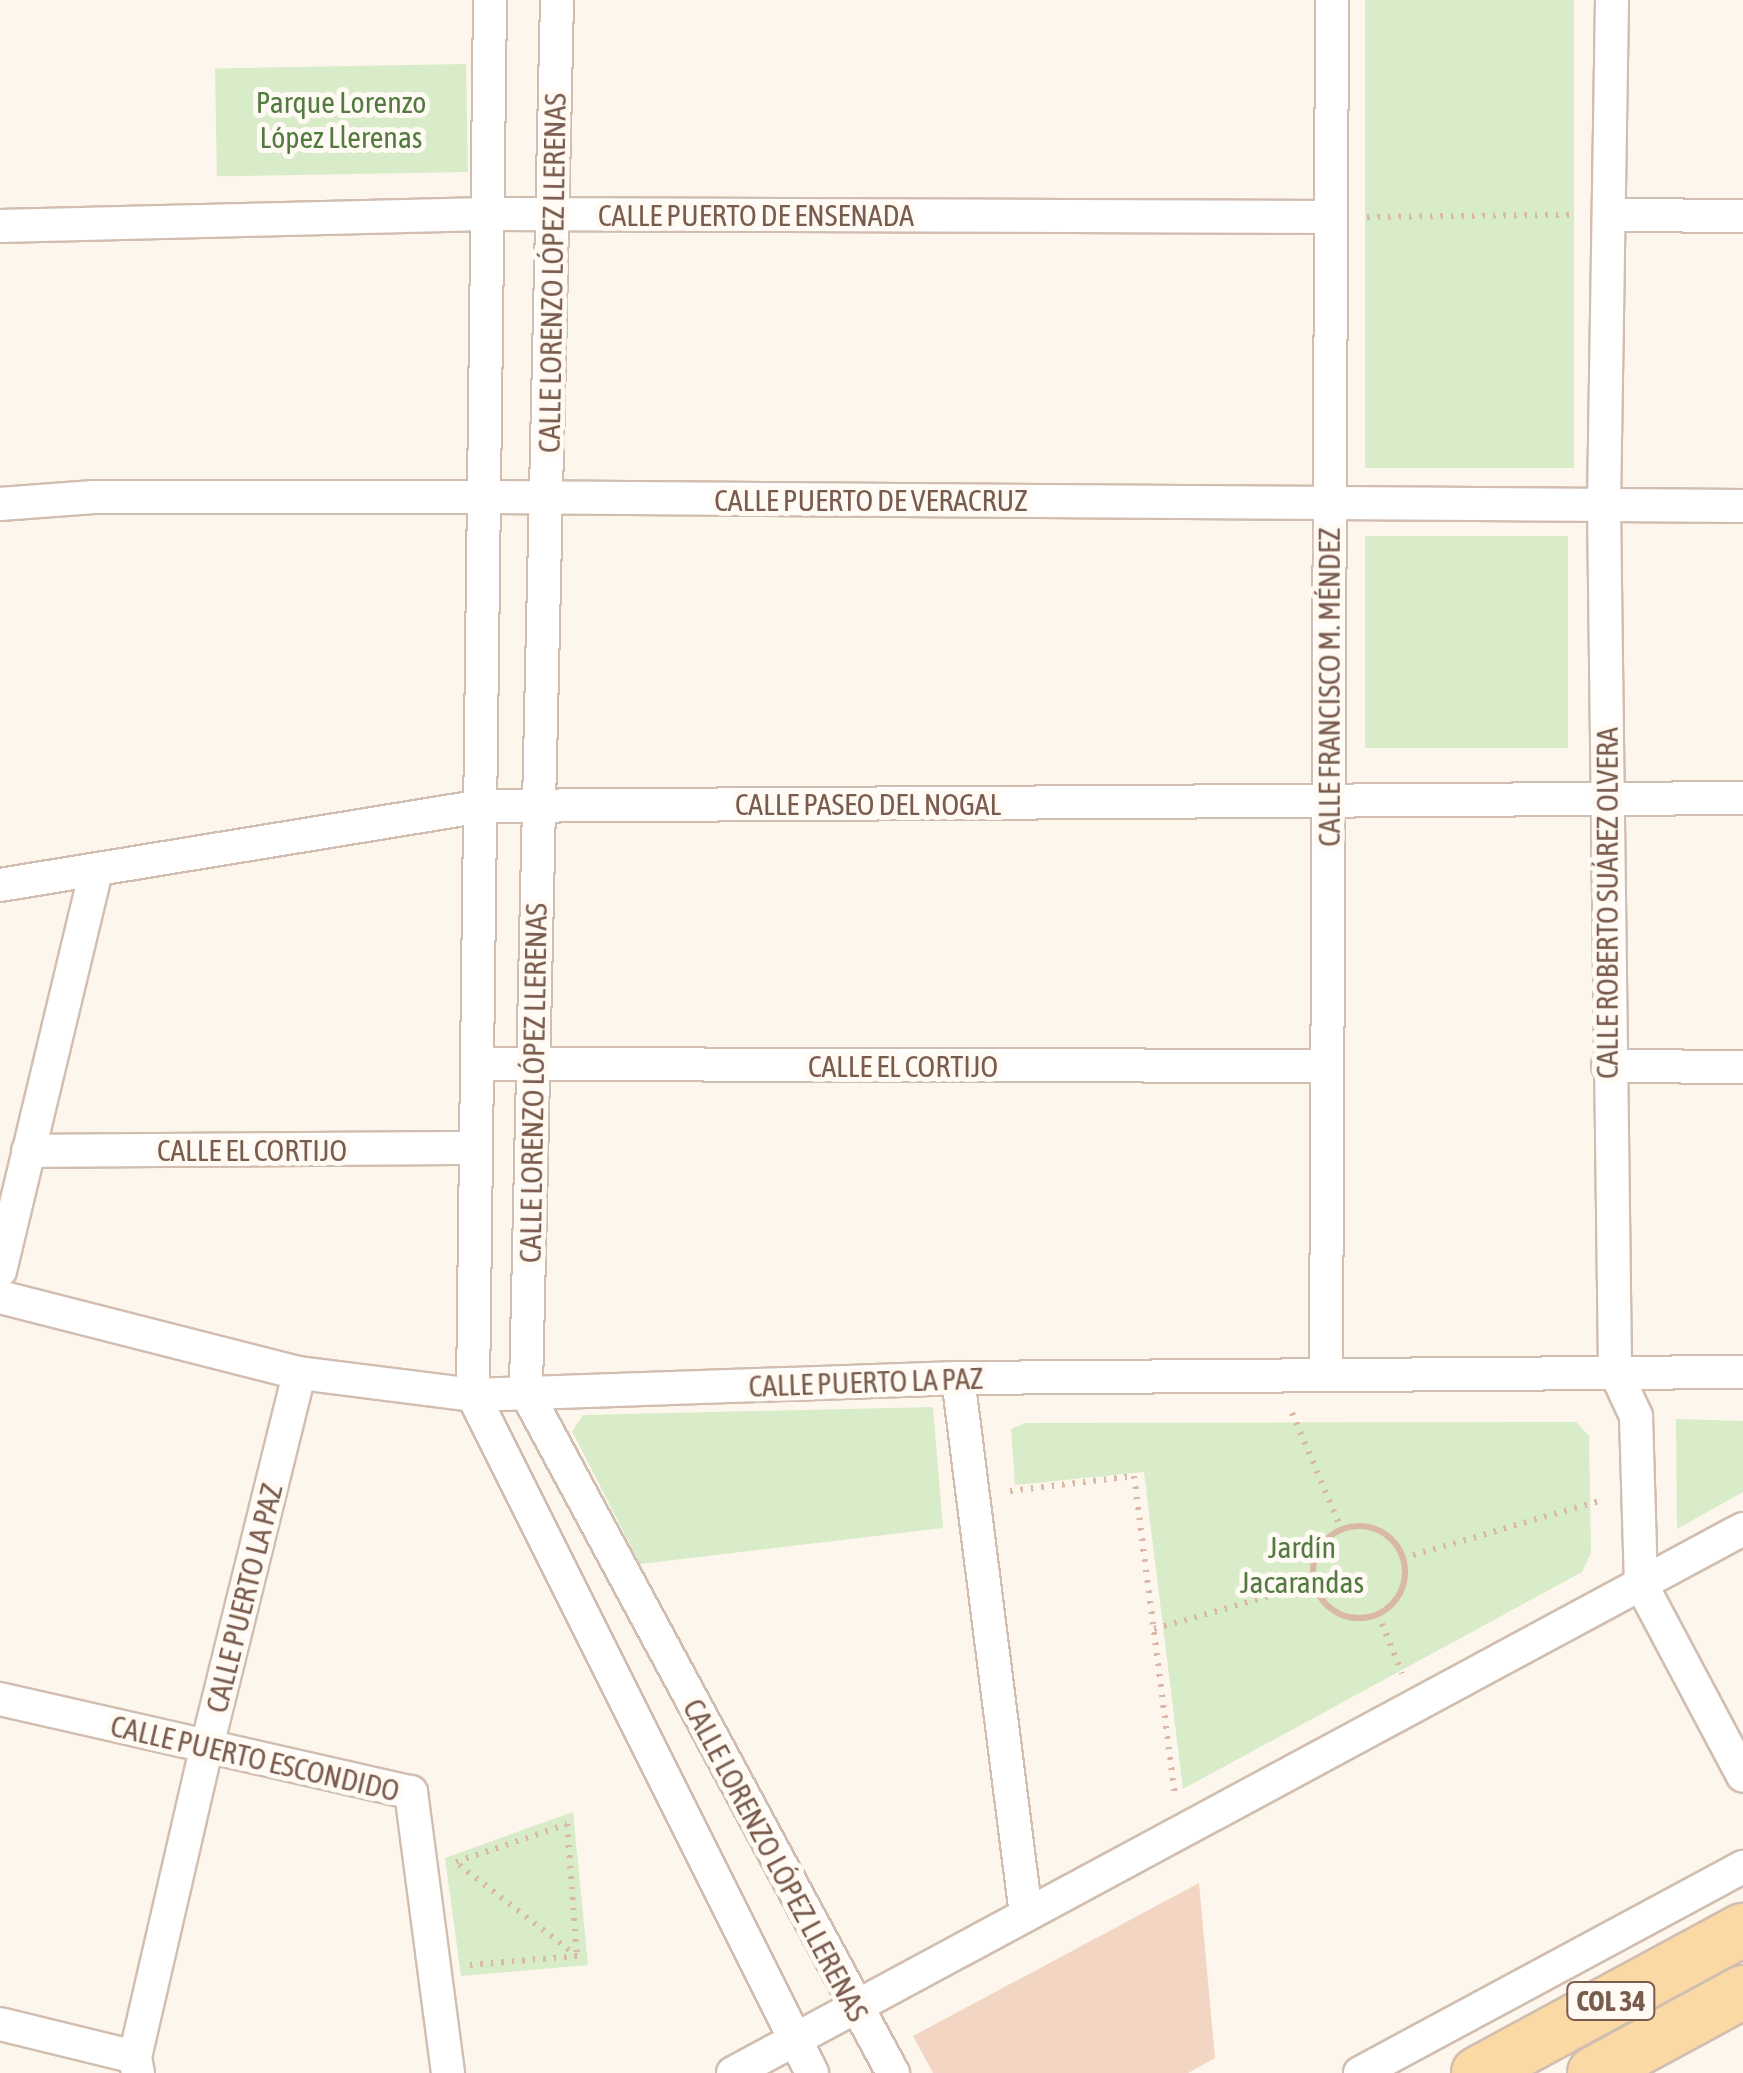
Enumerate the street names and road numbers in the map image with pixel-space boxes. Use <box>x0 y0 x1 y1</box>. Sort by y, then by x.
street label: CALLE LORENZO LÓPEZ LLERENAS <box>531 93 573 453</box>
street label: CALLE PUERTO DE ENSENADA <box>598 197 914 233</box>
street label: CALLE PUERTO DE VERACRUZ <box>714 482 1028 518</box>
street label: CALLE FRANCISCO M. MÉNDEZ <box>1311 527 1347 847</box>
street label: CALLE ROBERTO SUÁREZ OLVERA <box>1589 727 1625 1079</box>
street label: CALLE PASEO DEL NOGAL <box>735 786 1001 822</box>
street label: CALLE LORENZO LÓPEZ LLERENAS <box>512 903 554 1263</box>
street label: CALLE EL CORTIJO <box>808 1048 998 1084</box>
street label: CALLE EL CORTIJO <box>157 1132 347 1168</box>
street label: CALLE PUERTO LA PAZ <box>748 1360 984 1404</box>
street label: CALLE PUERTO LA PAZ <box>198 1480 290 1716</box>
street label: CALLE LORENZO LÓPEZ LLERENAS <box>676 1693 876 2027</box>
street label: CALLE PUERTO ESCONDIDO <box>107 1707 403 1809</box>
road number: COL 34 <box>1566 1978 1656 2024</box>

